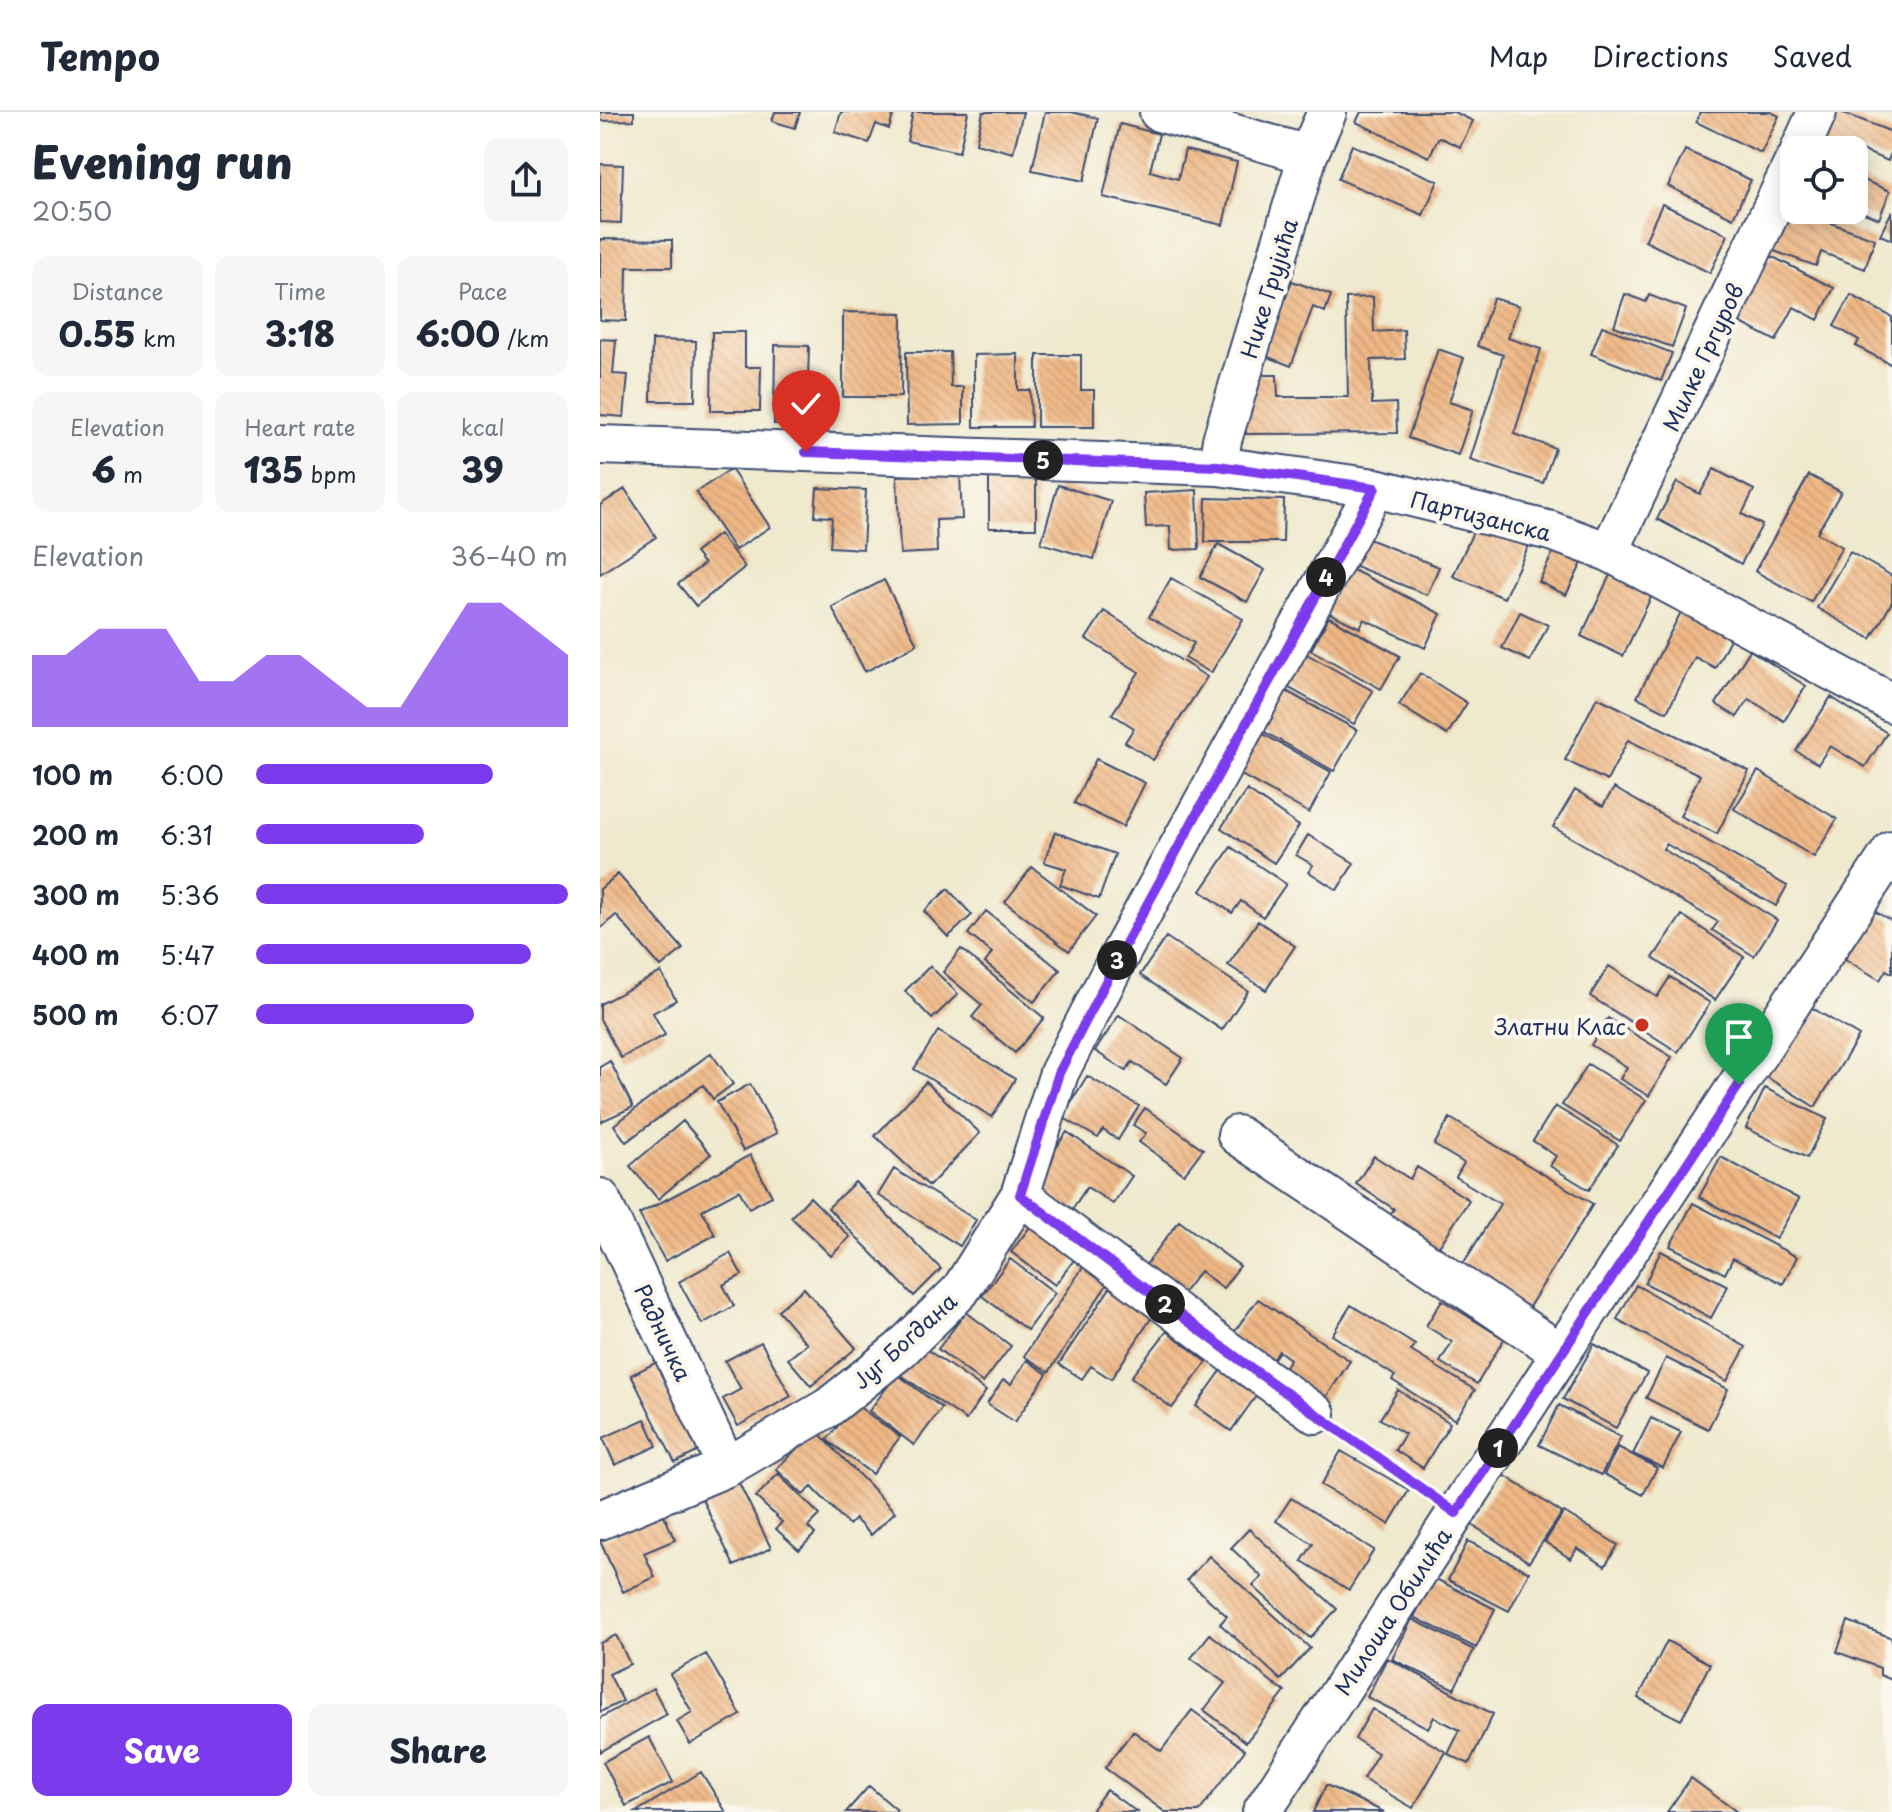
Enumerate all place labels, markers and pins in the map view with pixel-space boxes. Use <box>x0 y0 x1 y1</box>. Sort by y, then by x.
pin <box>772 370 840 452</box>
pin: 5 <box>1023 440 1063 480</box>
pin: 4 <box>1306 557 1346 597</box>
pin: 3 <box>1097 940 1137 980</box>
pin <box>1705 1003 1773 1085</box>
place label: Златни Клас <box>1494 1009 1626 1042</box>
marker: Златни Клас <box>1633 1016 1651 1034</box>
pin: 2 <box>1145 1284 1185 1324</box>
pin: 1 <box>1478 1428 1518 1468</box>

